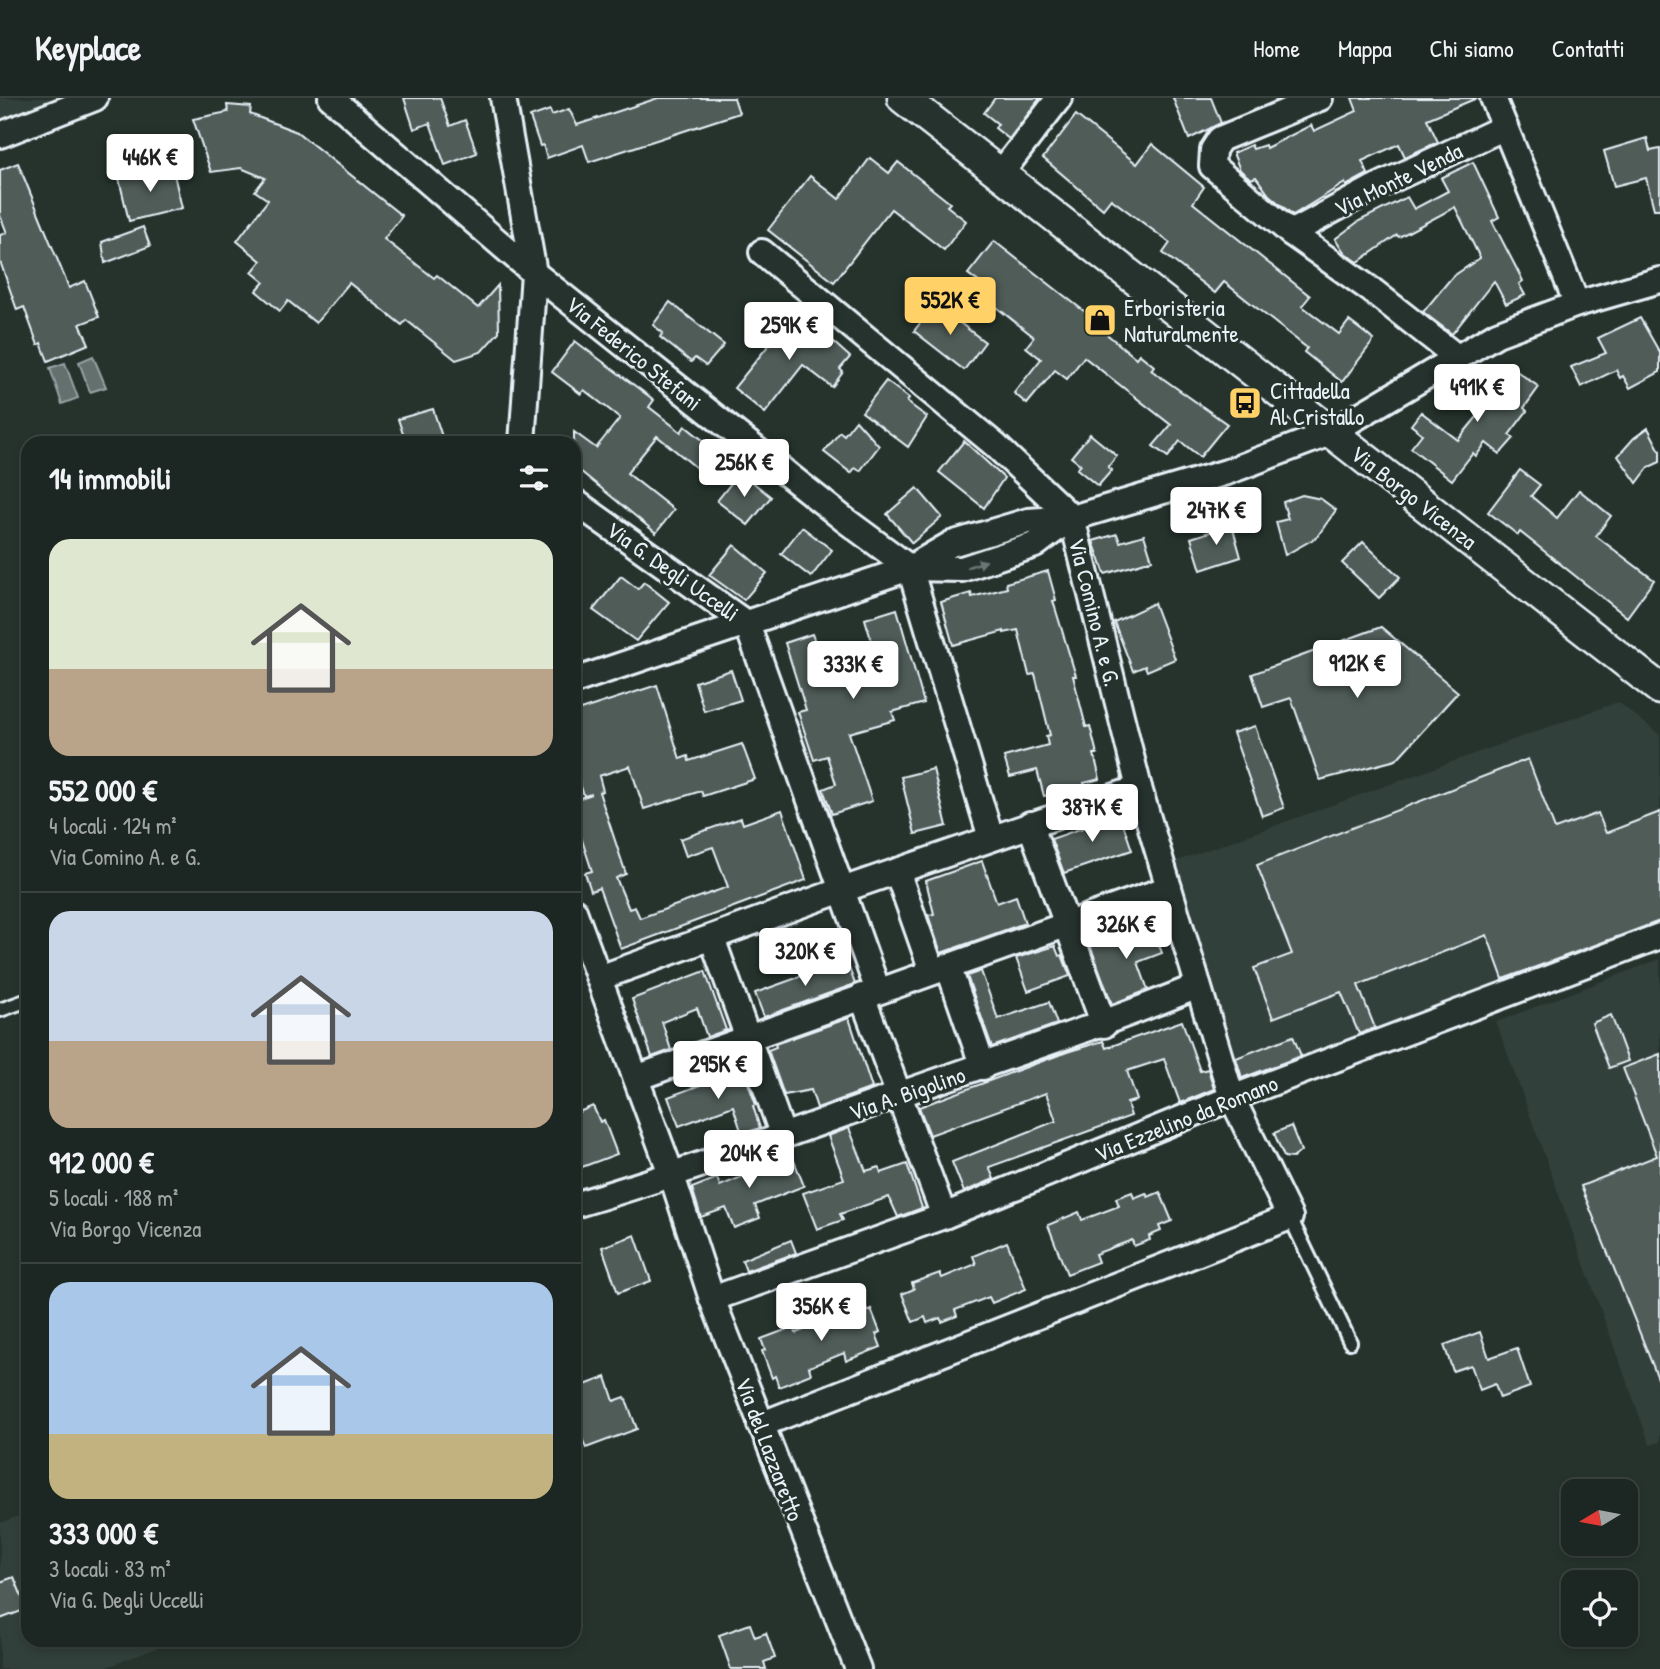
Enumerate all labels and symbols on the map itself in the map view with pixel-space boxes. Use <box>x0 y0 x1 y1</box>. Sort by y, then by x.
pin: 446K € <box>93 134 207 194</box>
street label: Via Monte Venda <box>1329 135 1467 223</box>
pin: 552K € <box>893 278 1007 337</box>
street label: Via Federico Stefani <box>560 289 708 417</box>
place label: Erboristeria Naturalmente <box>1124 292 1239 349</box>
shop icon: Erboristeria Naturalmente <box>1081 301 1119 339</box>
pin: 259K € <box>732 302 846 362</box>
pin: 491K € <box>1420 364 1534 424</box>
place label: Cittadella Al Cristallo <box>1270 375 1364 432</box>
bus stop icon: Cittadella Al Cristallo <box>1226 384 1264 422</box>
street label: Via Borgo Vicenza <box>1344 438 1484 556</box>
pin: 256K € <box>687 440 801 499</box>
pin: 247K € <box>1159 488 1273 547</box>
street label: Via G. Degli Uccelli <box>601 514 745 628</box>
street label: Via Comino A. e G. <box>1062 535 1128 689</box>
one-way arrow <box>967 558 988 569</box>
pin: 912K € <box>1300 640 1414 700</box>
pin: 333K € <box>796 642 910 701</box>
pin: 387K € <box>1035 784 1149 844</box>
pin: 326K € <box>1069 902 1183 961</box>
pin: 320K € <box>748 928 862 988</box>
pin: 295K € <box>661 1042 775 1101</box>
street label: Via A. Bigolino <box>845 1059 969 1127</box>
street label: Via Ezzelino da Romano <box>1090 1067 1282 1169</box>
pin: 204K € <box>692 1130 806 1190</box>
pin: 356K € <box>764 1284 878 1343</box>
street label: Via del Lazzaretto <box>728 1373 812 1525</box>
north arrow <box>1561 1479 1638 1556</box>

